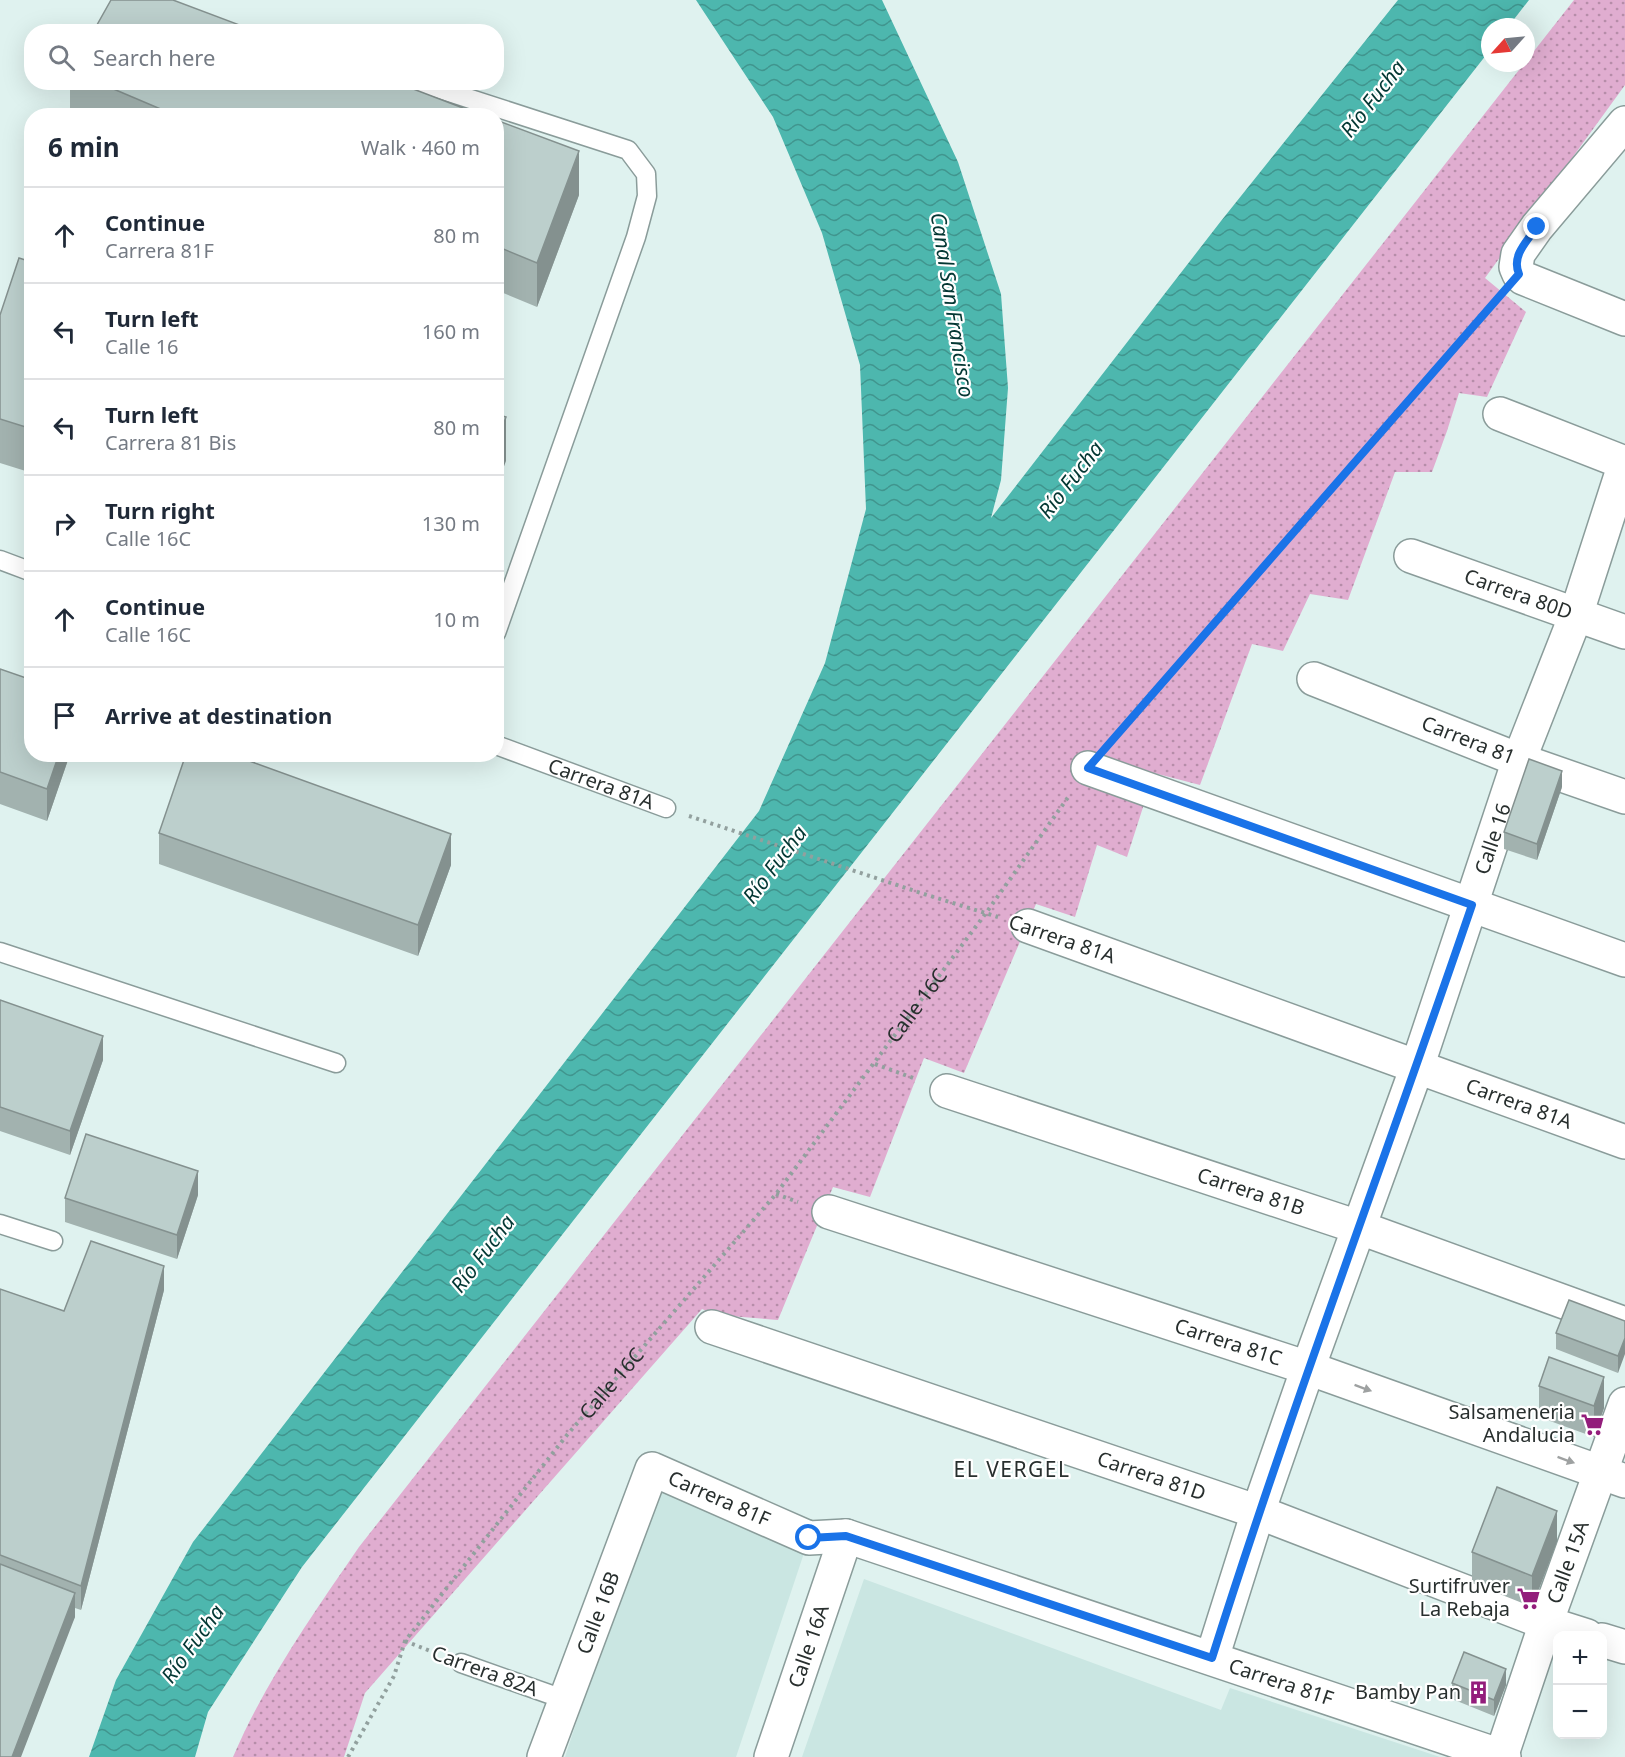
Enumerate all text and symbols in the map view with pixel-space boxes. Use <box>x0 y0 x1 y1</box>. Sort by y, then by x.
north arrow <box>1481 18 1535 72</box>
search box <box>24 24 504 90</box>
icon: search <box>45 41 78 74</box>
text: Search here <box>93 42 215 72</box>
water label: Río Fucha <box>1333 54 1411 143</box>
text: 6 min <box>48 129 120 165</box>
text: Walk · 460 m <box>361 134 480 161</box>
text: Continue <box>105 207 205 237</box>
water label: Canal San Francisco <box>925 210 981 399</box>
route end <box>1523 213 1549 239</box>
icon: ahead <box>48 219 81 252</box>
text: 80 m <box>433 222 480 249</box>
text: Carrera 81F <box>105 237 214 264</box>
text: Turn left <box>105 303 199 333</box>
icon: left <box>48 315 81 348</box>
text: 160 m <box>422 318 480 345</box>
text: Calle 16 <box>105 333 179 360</box>
text: Turn left <box>105 399 199 429</box>
icon: left <box>48 411 81 444</box>
text: 80 m <box>433 414 480 441</box>
text: Carrera 81 Bis <box>105 429 236 456</box>
water label: Río Fucha <box>1031 435 1109 524</box>
text: Turn right <box>105 495 215 525</box>
icon: right <box>48 507 81 540</box>
text: 130 m <box>422 510 480 537</box>
text: Calle 16C <box>105 525 191 552</box>
street label: Carrera 80D <box>1461 562 1576 625</box>
text: Continue <box>105 591 205 621</box>
icon: ahead <box>48 603 81 636</box>
text: 10 m <box>433 606 480 633</box>
text: Calle 16C <box>105 621 191 648</box>
icon: arrive <box>48 699 81 732</box>
text: Arrive at destination <box>105 700 332 730</box>
street label: Carrera 81 <box>1418 709 1519 770</box>
street label: Carrera 81A <box>544 751 658 816</box>
street label: Calle 16 <box>1468 800 1517 878</box>
water label: Río Fucha <box>736 820 813 909</box>
street label: Carrera 81A <box>1005 908 1119 969</box>
street label: Calle 16C <box>880 962 953 1048</box>
street label: Carrera 81A <box>1462 1071 1576 1135</box>
street label: Carrera 81B <box>1194 1161 1308 1221</box>
water label: Río Fucha <box>444 1209 521 1298</box>
street label: Carrera 81C <box>1171 1312 1286 1372</box>
street label: Calle 16C <box>573 1342 650 1425</box>
one-way arrow <box>1354 1384 1372 1393</box>
place label: Salsameneria Andalucia <box>1449 1398 1575 1448</box>
supermarket icon: Salsameneria Andalucia <box>1580 1411 1606 1437</box>
street label: Carrera 81D <box>1094 1444 1210 1506</box>
district label: EL VERGEL <box>954 1455 1070 1483</box>
one-way arrow <box>1557 1456 1575 1466</box>
street label: Carrera 81F <box>664 1464 775 1532</box>
street label: Calle 15A <box>1540 1517 1595 1607</box>
route start <box>795 1524 821 1550</box>
street label: Calle 16B <box>570 1567 625 1658</box>
place label: Surtifruver La Rebaja <box>1409 1572 1510 1622</box>
supermarket icon: Surtifruver La Rebaja <box>1515 1585 1541 1611</box>
water label: Río Fucha <box>154 1599 230 1688</box>
street label: Calle 16A <box>781 1601 835 1691</box>
map controls <box>1553 1631 1607 1739</box>
button: + <box>1553 1631 1607 1685</box>
street label: Carrera 82A <box>428 1639 542 1702</box>
street label: Carrera 81F <box>1225 1651 1337 1712</box>
place label: Bamby Pan <box>1355 1678 1461 1705</box>
building icon: Bamby Pan <box>1466 1679 1492 1705</box>
button: − <box>1553 1685 1607 1739</box>

